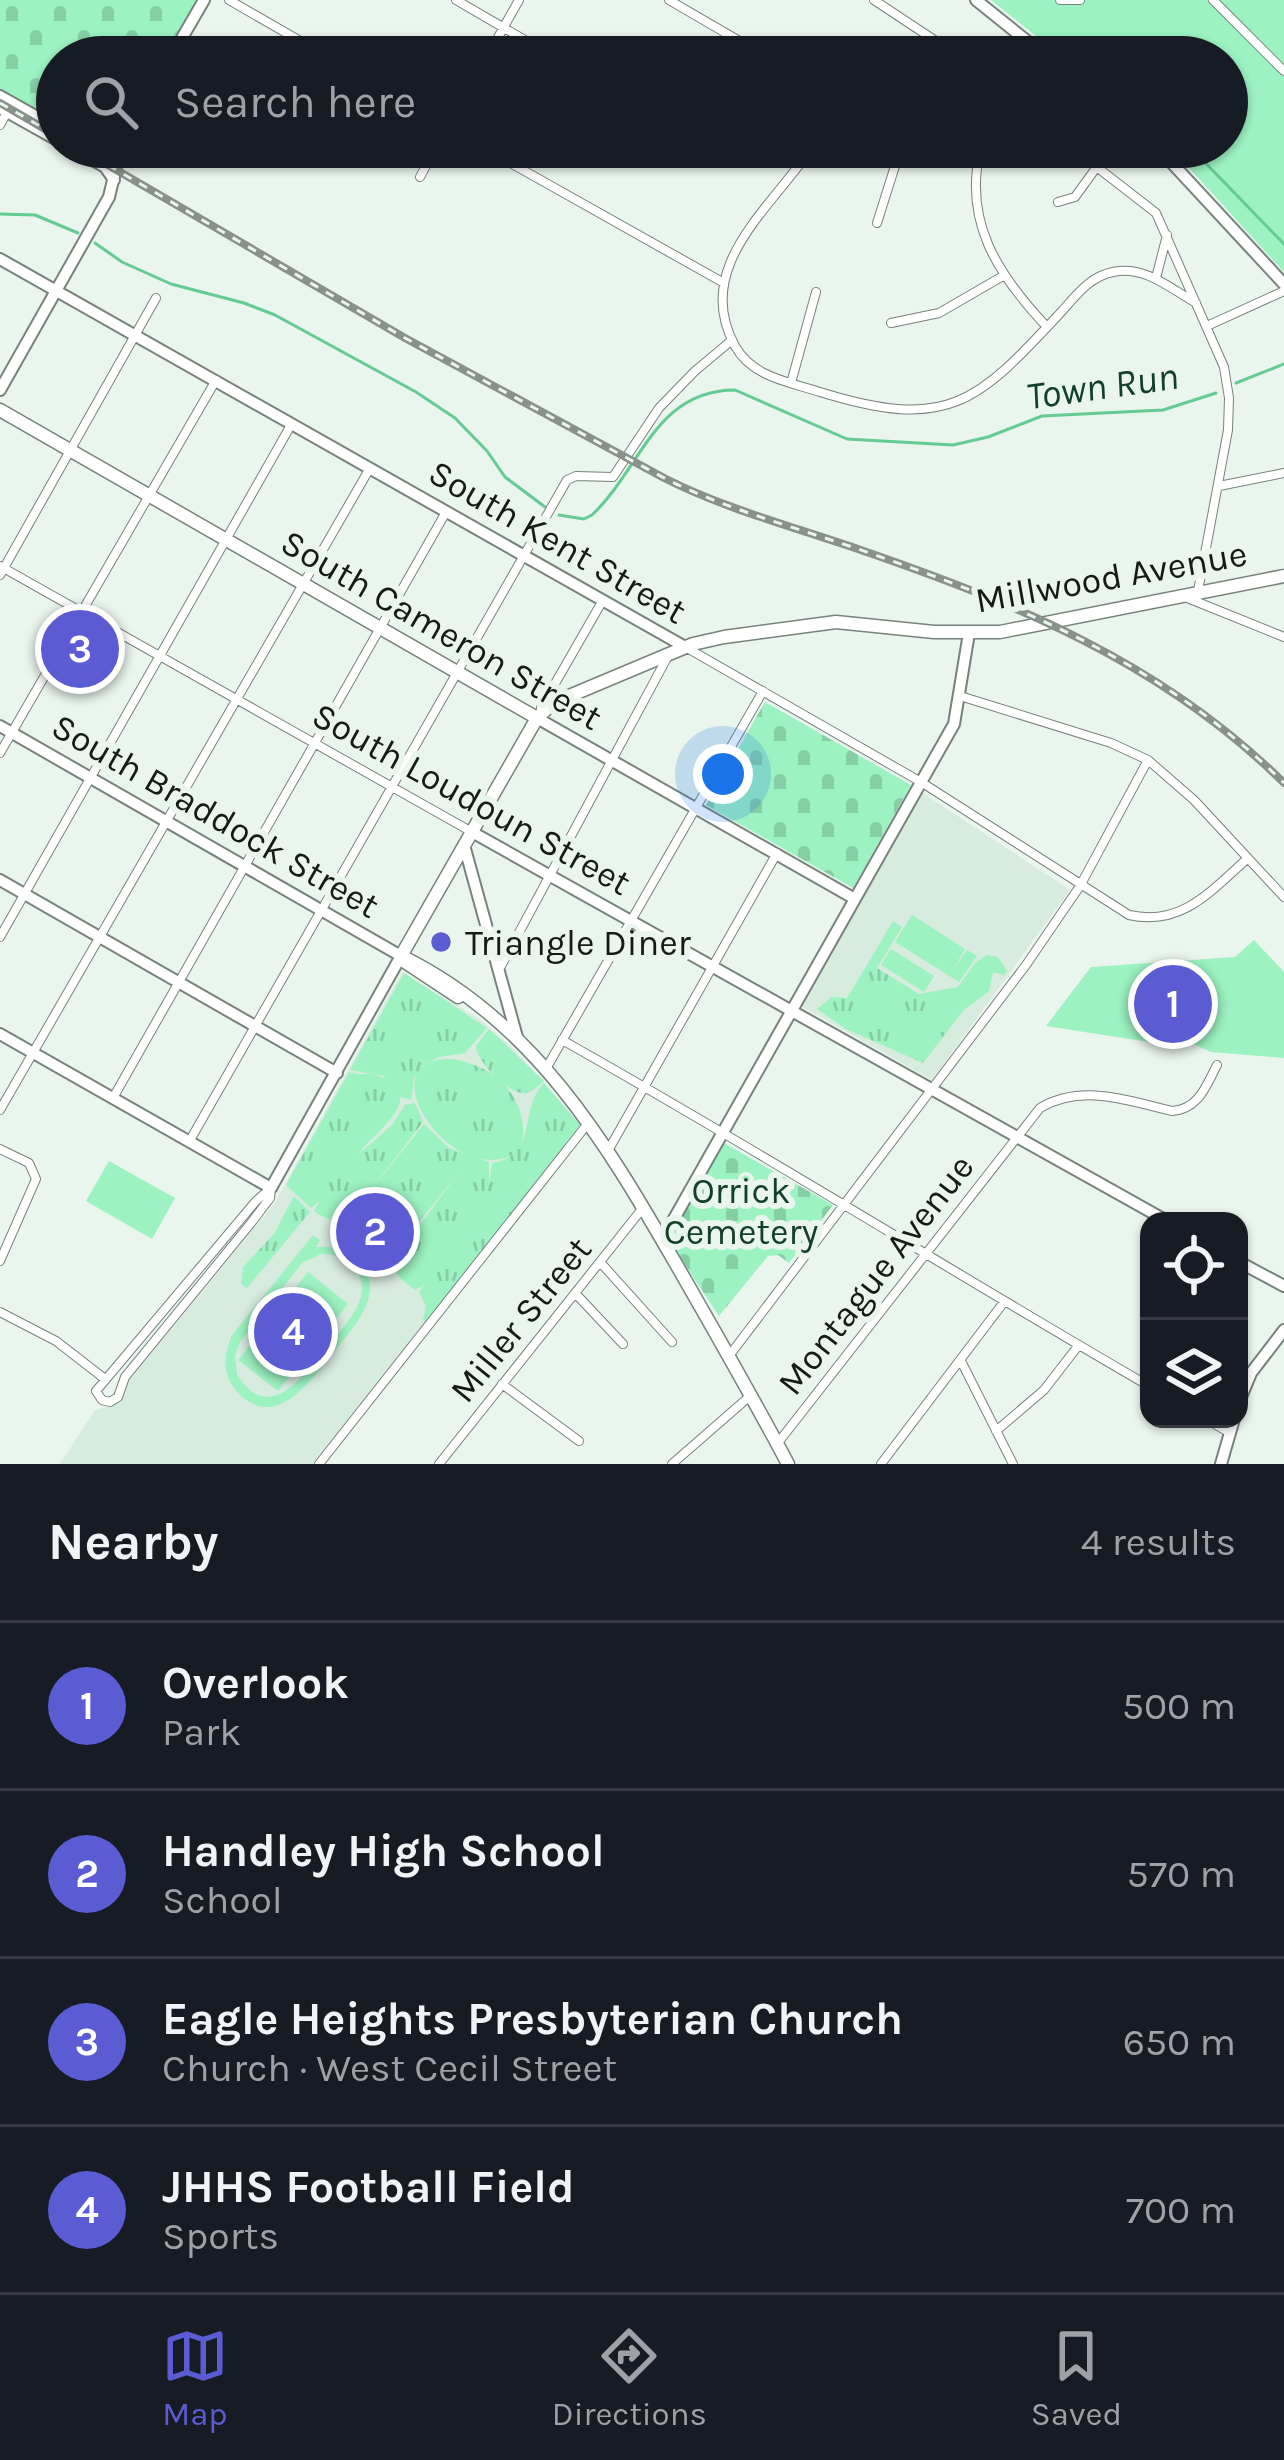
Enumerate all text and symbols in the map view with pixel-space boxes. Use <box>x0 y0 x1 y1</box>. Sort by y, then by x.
search box <box>36 36 1248 168</box>
icon: search <box>78 69 144 135</box>
text: Search here <box>174 76 416 128</box>
water label: Town Run <box>1023 353 1181 419</box>
street label: South Kent Street <box>421 451 694 633</box>
street label: South Cameron Street <box>274 521 609 739</box>
street label: Millwood Avenue <box>972 532 1250 622</box>
pin: 3 <box>41 604 119 694</box>
street label: South Loudoun Street <box>305 694 638 904</box>
street label: South Braddock Street <box>44 705 387 927</box>
your location <box>693 744 753 804</box>
place label: Triangle Diner <box>465 922 692 964</box>
marker: Triangle Diner <box>428 929 454 955</box>
pin: 1 <box>1134 959 1212 1049</box>
street label: Montague Avenue <box>769 1146 982 1403</box>
park label: Orrick Cemetery <box>664 1170 818 1253</box>
pin: 2 <box>336 1187 414 1277</box>
map controls <box>1140 1212 1248 1428</box>
button: locate <box>1140 1212 1248 1320</box>
street label: Miller Street <box>441 1229 600 1411</box>
pin: 4 <box>254 1287 332 1377</box>
button: layers <box>1140 1320 1248 1428</box>
text: Nearby <box>48 1512 218 1572</box>
text: 4 results <box>1081 1519 1236 1565</box>
text: Overlook <box>162 1657 349 1709</box>
text: 1 <box>80 1683 94 1729</box>
text: 500 m <box>1122 1683 1236 1729</box>
text: Park <box>162 1709 241 1755</box>
text: Handley High School <box>162 1825 605 1877</box>
text: 2 <box>75 1851 99 1897</box>
text: 570 m <box>1127 1851 1236 1897</box>
text: School <box>162 1877 283 1923</box>
text: Eagle Heights Presbyterian Church <box>162 1993 903 2045</box>
text: 3 <box>75 2019 99 2065</box>
text: 650 m <box>1123 2019 1236 2065</box>
text: Church · West Cecil Street <box>162 2045 617 2091</box>
text: JHHS Football Field <box>162 2161 575 2213</box>
text: 4 <box>75 2187 99 2233</box>
text: 700 m <box>1126 2187 1236 2233</box>
text: Sports <box>162 2213 279 2259</box>
tab: Map <box>162 2323 228 2433</box>
tab: Directions <box>552 2323 707 2433</box>
tab: Saved <box>1031 2323 1122 2433</box>

